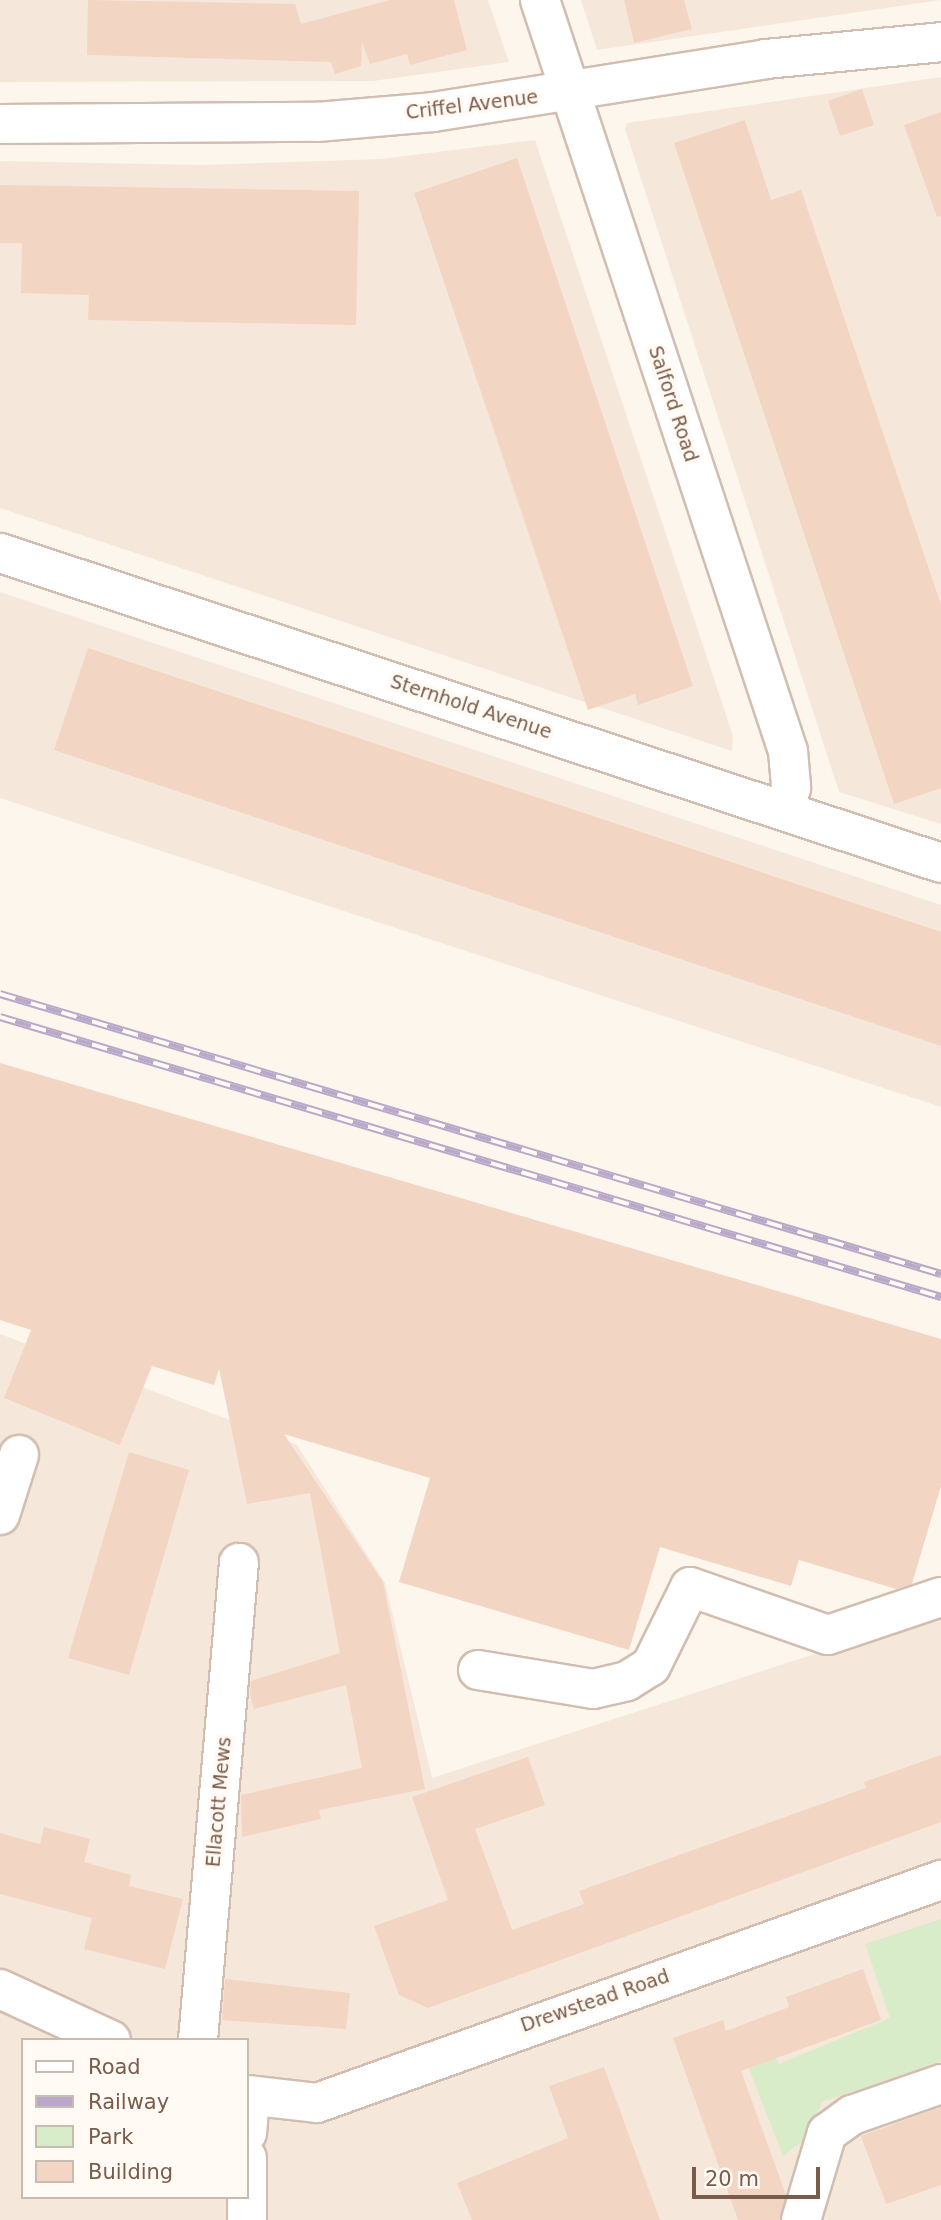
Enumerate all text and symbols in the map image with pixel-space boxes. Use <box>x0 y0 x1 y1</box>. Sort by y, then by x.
street label: Criffel Avenue <box>405 86 539 124</box>
street label: Salford Road <box>644 343 702 465</box>
street label: Sternhold Avenue <box>387 670 555 744</box>
street label: Ellacott Mews <box>202 1736 236 1868</box>
street label: Drewstead Road <box>518 1965 672 2037</box>
legend <box>21 2038 248 2199</box>
text: Road <box>88 2055 141 2079</box>
text: Railway <box>88 2090 169 2114</box>
text: Park <box>88 2125 133 2149</box>
scale bar <box>696 2154 824 2198</box>
text: Building <box>88 2160 173 2184</box>
text: 20 m <box>705 2167 759 2191</box>

